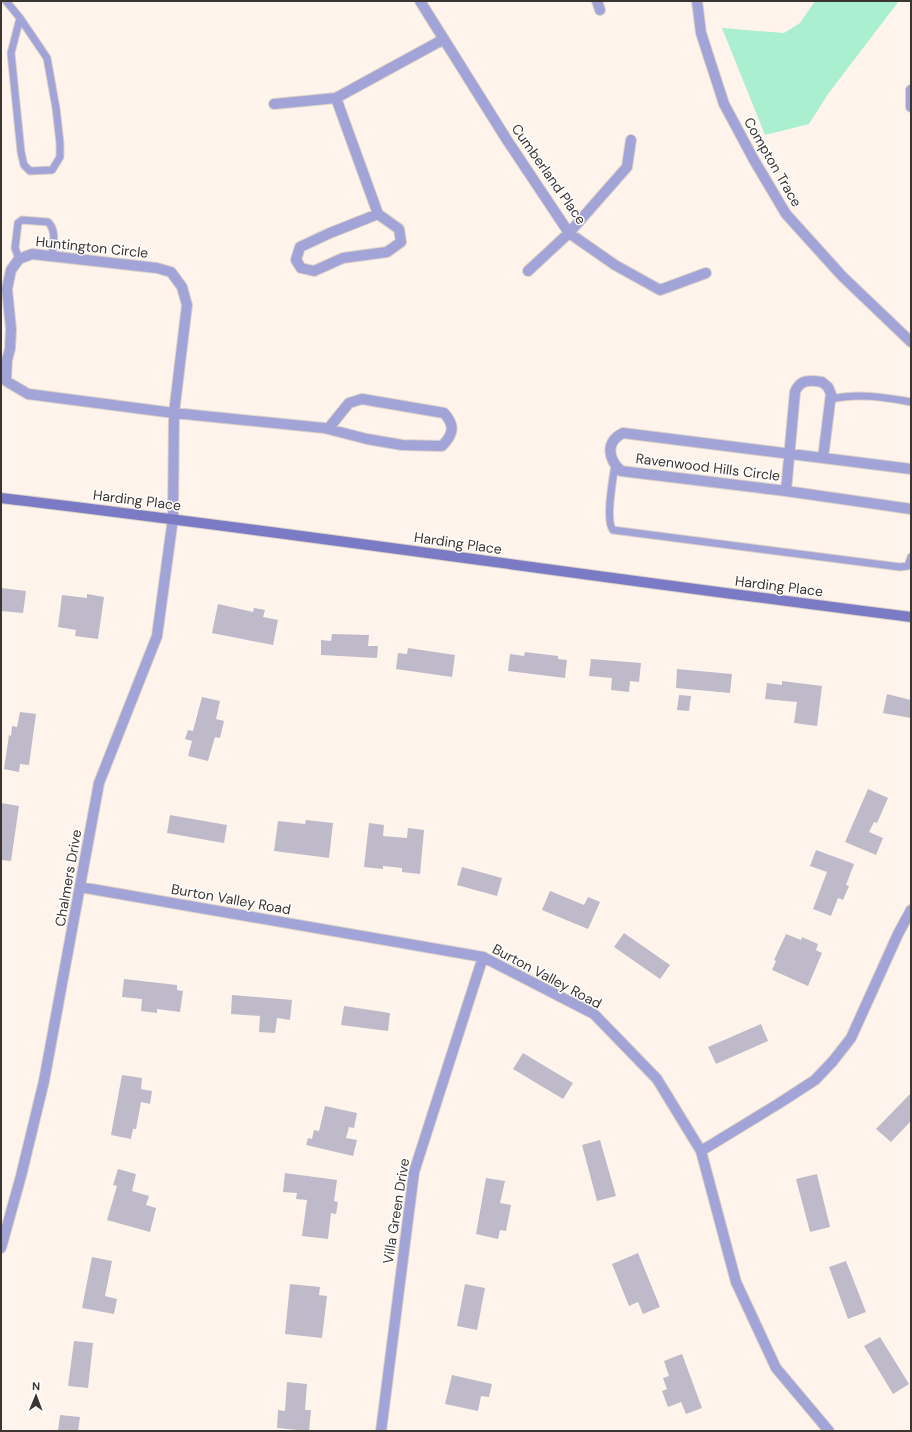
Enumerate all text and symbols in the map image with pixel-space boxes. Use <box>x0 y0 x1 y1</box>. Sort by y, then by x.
street label: Compton Trace <box>740 114 806 210</box>
street label: Cumberland Place <box>508 120 590 228</box>
street label: Huntington Circle <box>35 232 149 262</box>
street label: Ravenwood Hills Circle <box>635 449 781 485</box>
street label: Harding Place <box>92 486 182 514</box>
street label: Harding Place <box>413 528 503 558</box>
street label: Harding Place <box>734 572 824 600</box>
street label: Chalmers Drive <box>51 828 85 928</box>
street label: Burton Valley Road <box>170 880 292 918</box>
street label: Burton Valley Road <box>489 940 605 1012</box>
street label: Villa Green Drive <box>379 1157 413 1265</box>
north arrow <box>16 1376 56 1416</box>
text: N <box>32 1379 40 1393</box>

